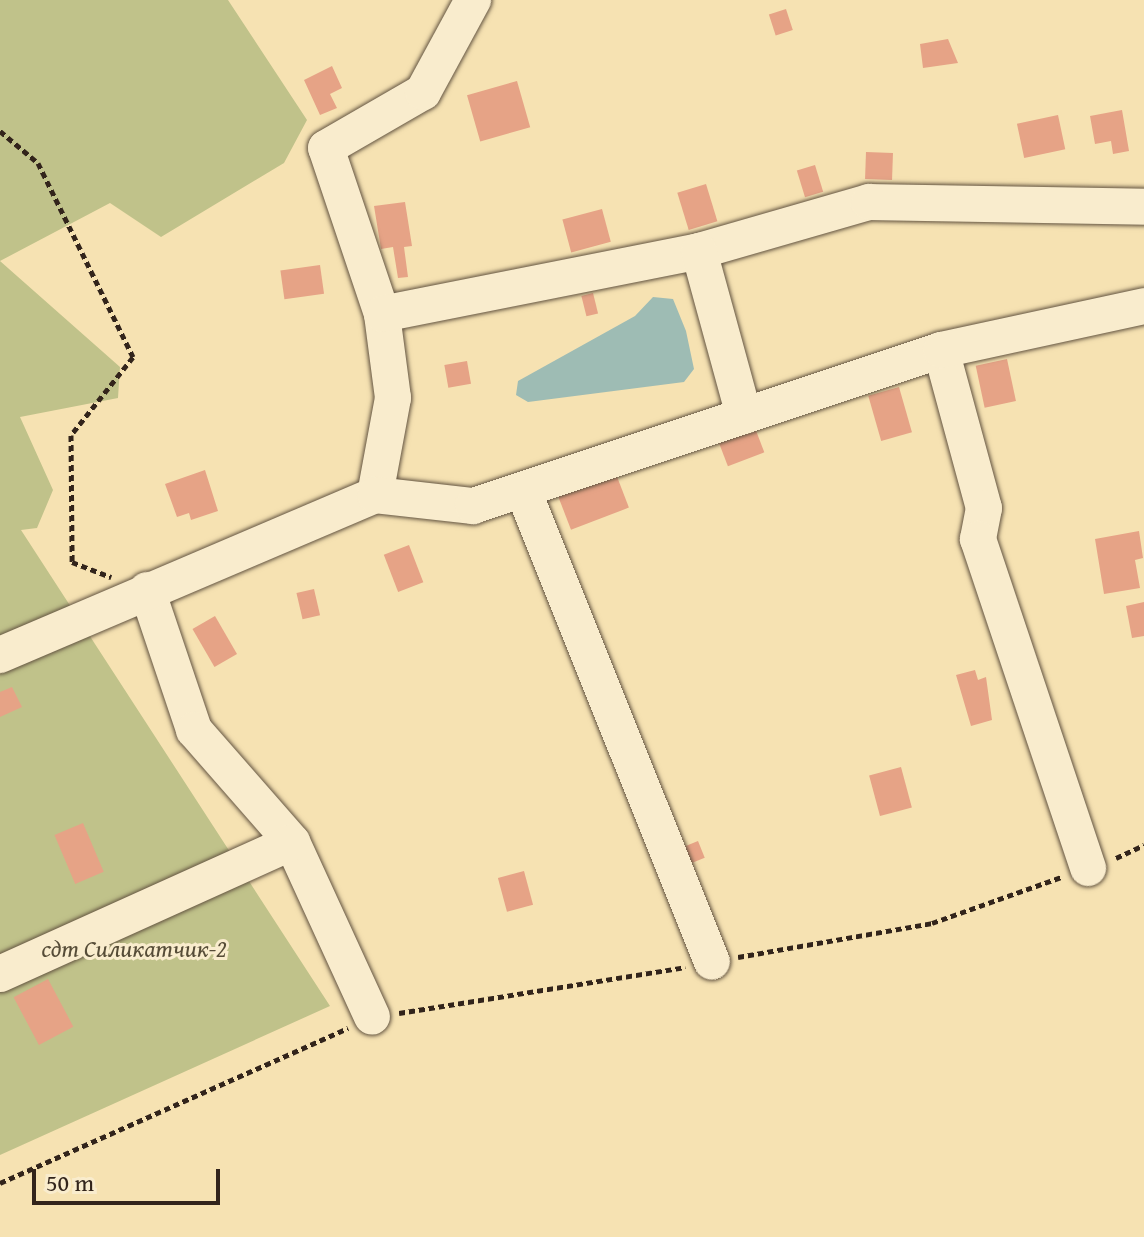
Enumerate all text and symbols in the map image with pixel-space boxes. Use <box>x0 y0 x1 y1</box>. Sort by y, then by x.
park label: сдт Силикатчик-2 <box>41 935 227 963</box>
scale bar <box>36 1153 224 1203</box>
text: 50 m <box>46 1165 94 1200</box>

